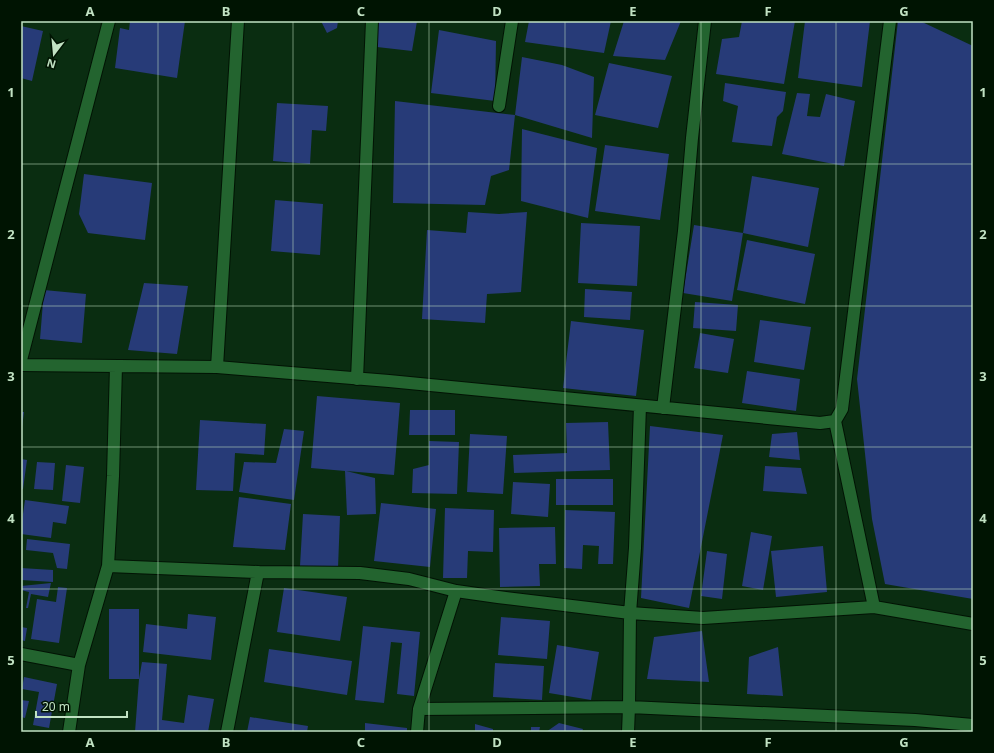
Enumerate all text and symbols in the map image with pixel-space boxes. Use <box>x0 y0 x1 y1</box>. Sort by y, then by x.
text: A <box>86 2 95 20</box>
text: B <box>222 2 230 20</box>
text: C <box>357 2 365 20</box>
text: D <box>492 2 502 20</box>
text: E <box>629 2 637 20</box>
text: F <box>764 2 772 20</box>
text: G <box>899 2 909 20</box>
north arrow <box>34 34 74 74</box>
text: N <box>45 56 57 73</box>
text: 1 <box>7 83 15 101</box>
text: 1 <box>979 83 987 101</box>
text: 2 <box>7 225 15 243</box>
text: 2 <box>979 225 987 243</box>
text: 3 <box>7 367 15 385</box>
text: 3 <box>979 367 987 385</box>
text: 4 <box>7 509 15 527</box>
text: 4 <box>979 509 987 527</box>
text: 5 <box>7 651 15 669</box>
text: 5 <box>979 651 987 669</box>
scale bar <box>36 693 127 719</box>
text: 20 m <box>42 698 70 715</box>
text: A <box>86 733 95 751</box>
text: B <box>222 733 230 751</box>
text: C <box>357 733 365 751</box>
text: D <box>492 733 502 751</box>
text: E <box>629 733 637 751</box>
text: F <box>764 733 772 751</box>
text: G <box>899 733 909 751</box>

